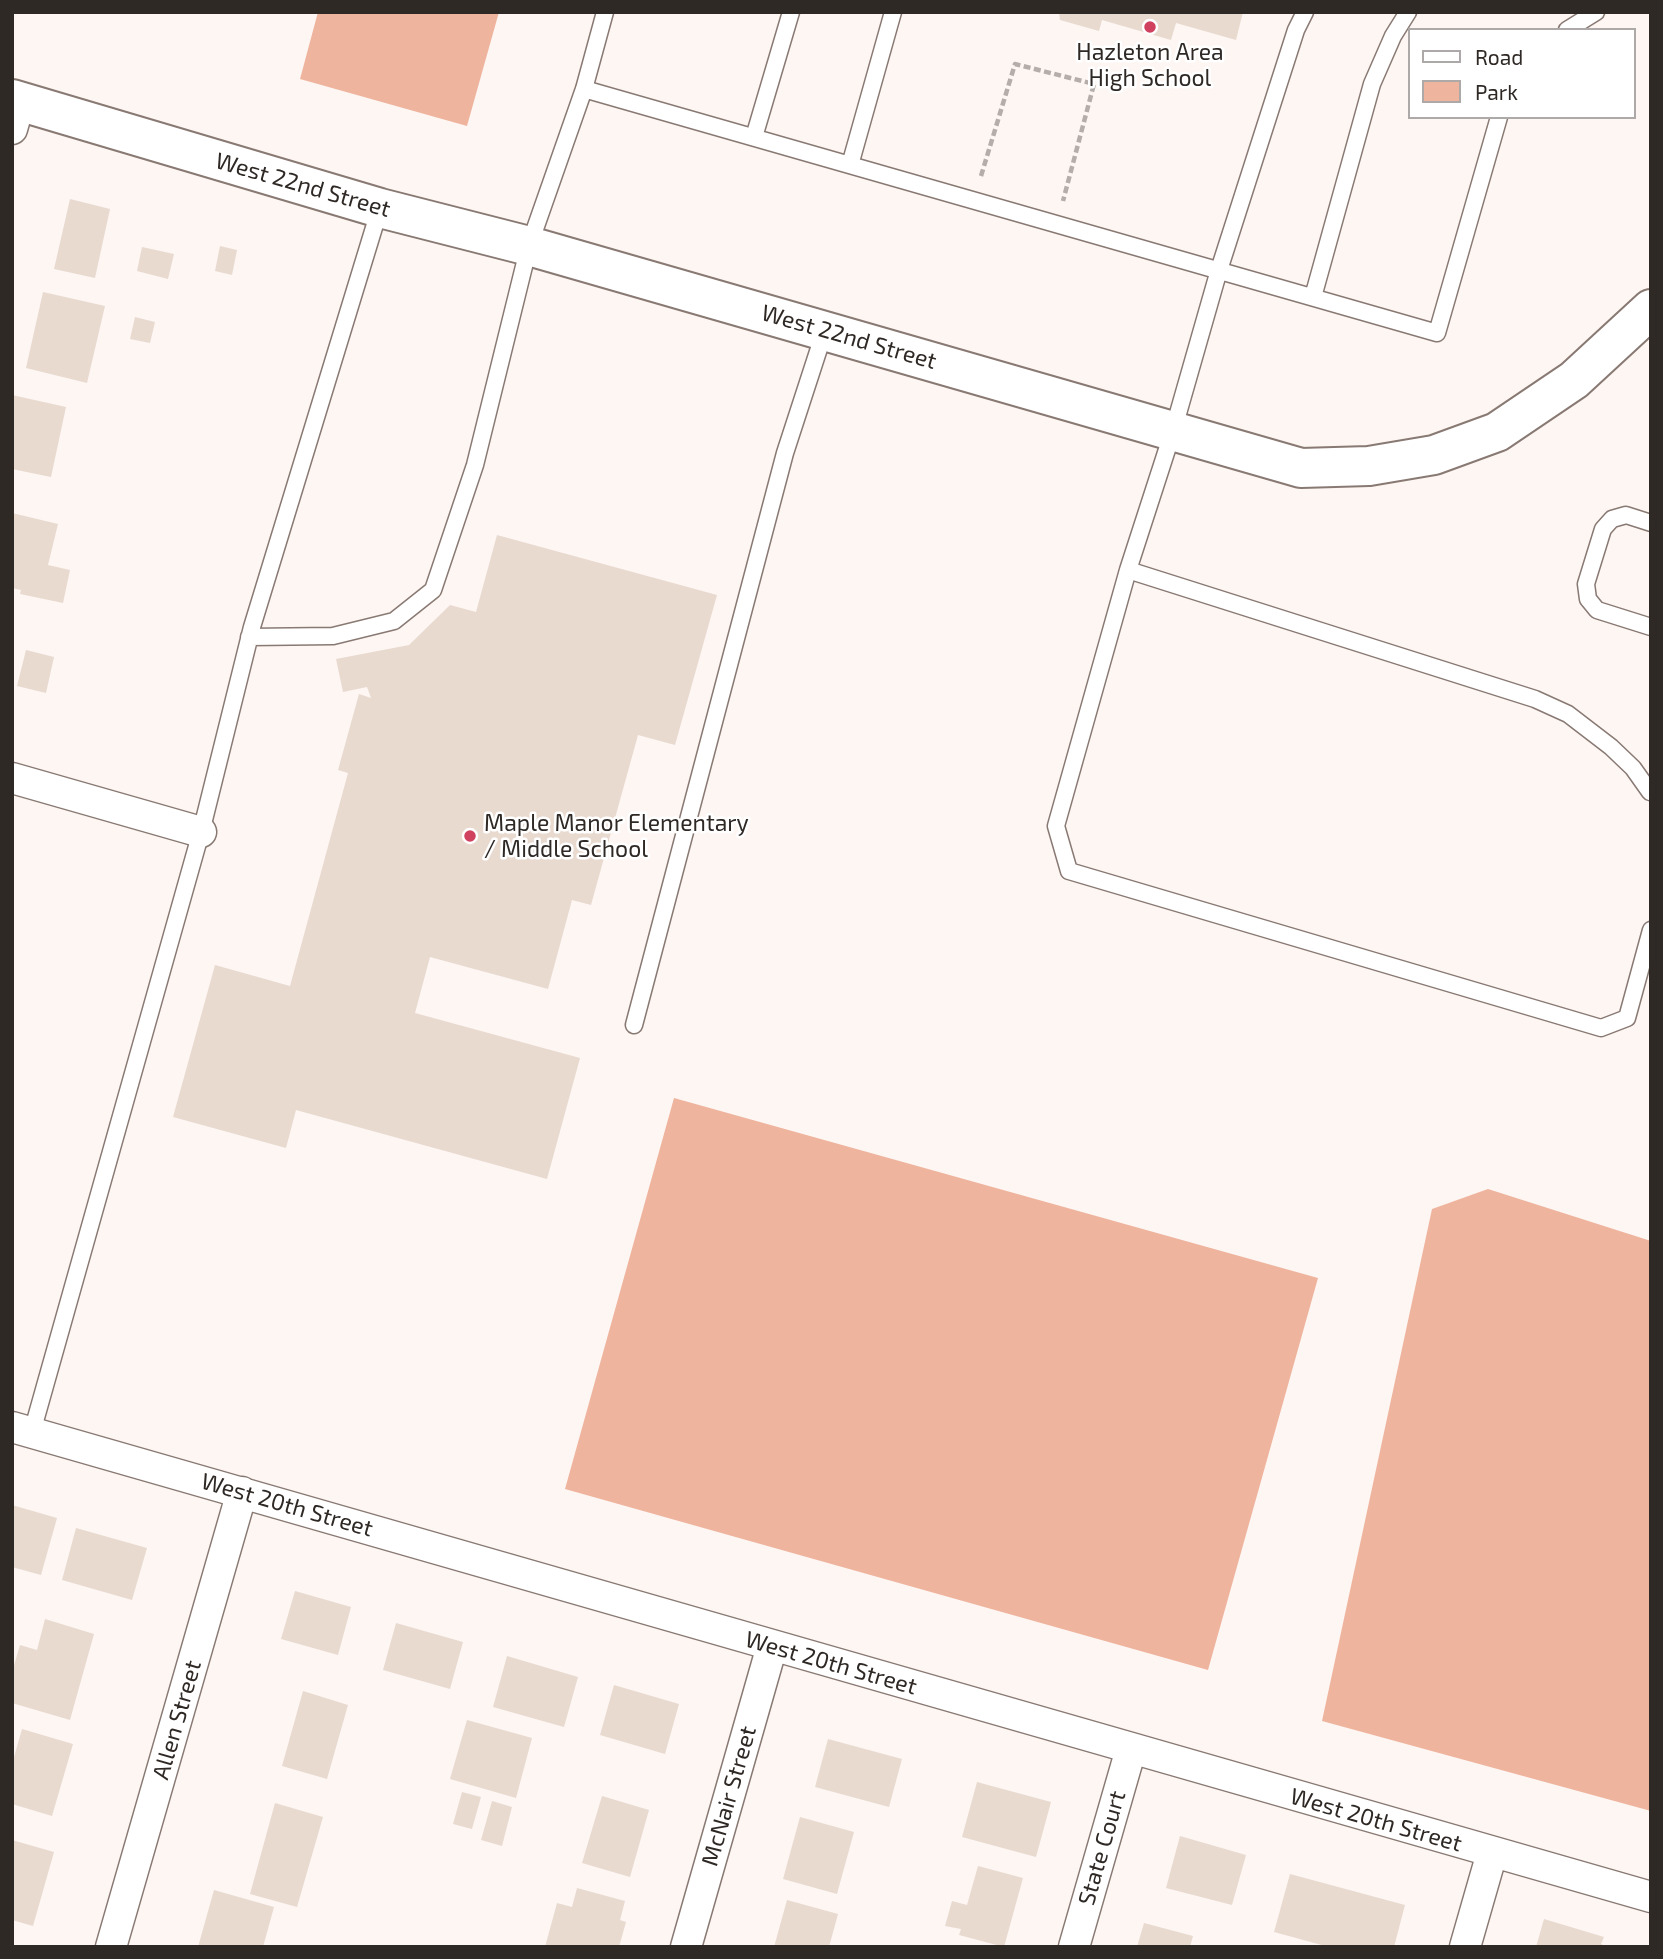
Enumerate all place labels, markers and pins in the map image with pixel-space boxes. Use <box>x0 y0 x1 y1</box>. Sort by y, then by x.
marker: Hazleton Area High School <box>1142 19 1158 35</box>
place label: Hazleton Area High School <box>1076 38 1224 92</box>
place label: Maple Manor Elementary / Middle School <box>484 809 749 863</box>
marker: Maple Manor Elementary / Middle School <box>462 828 478 844</box>

